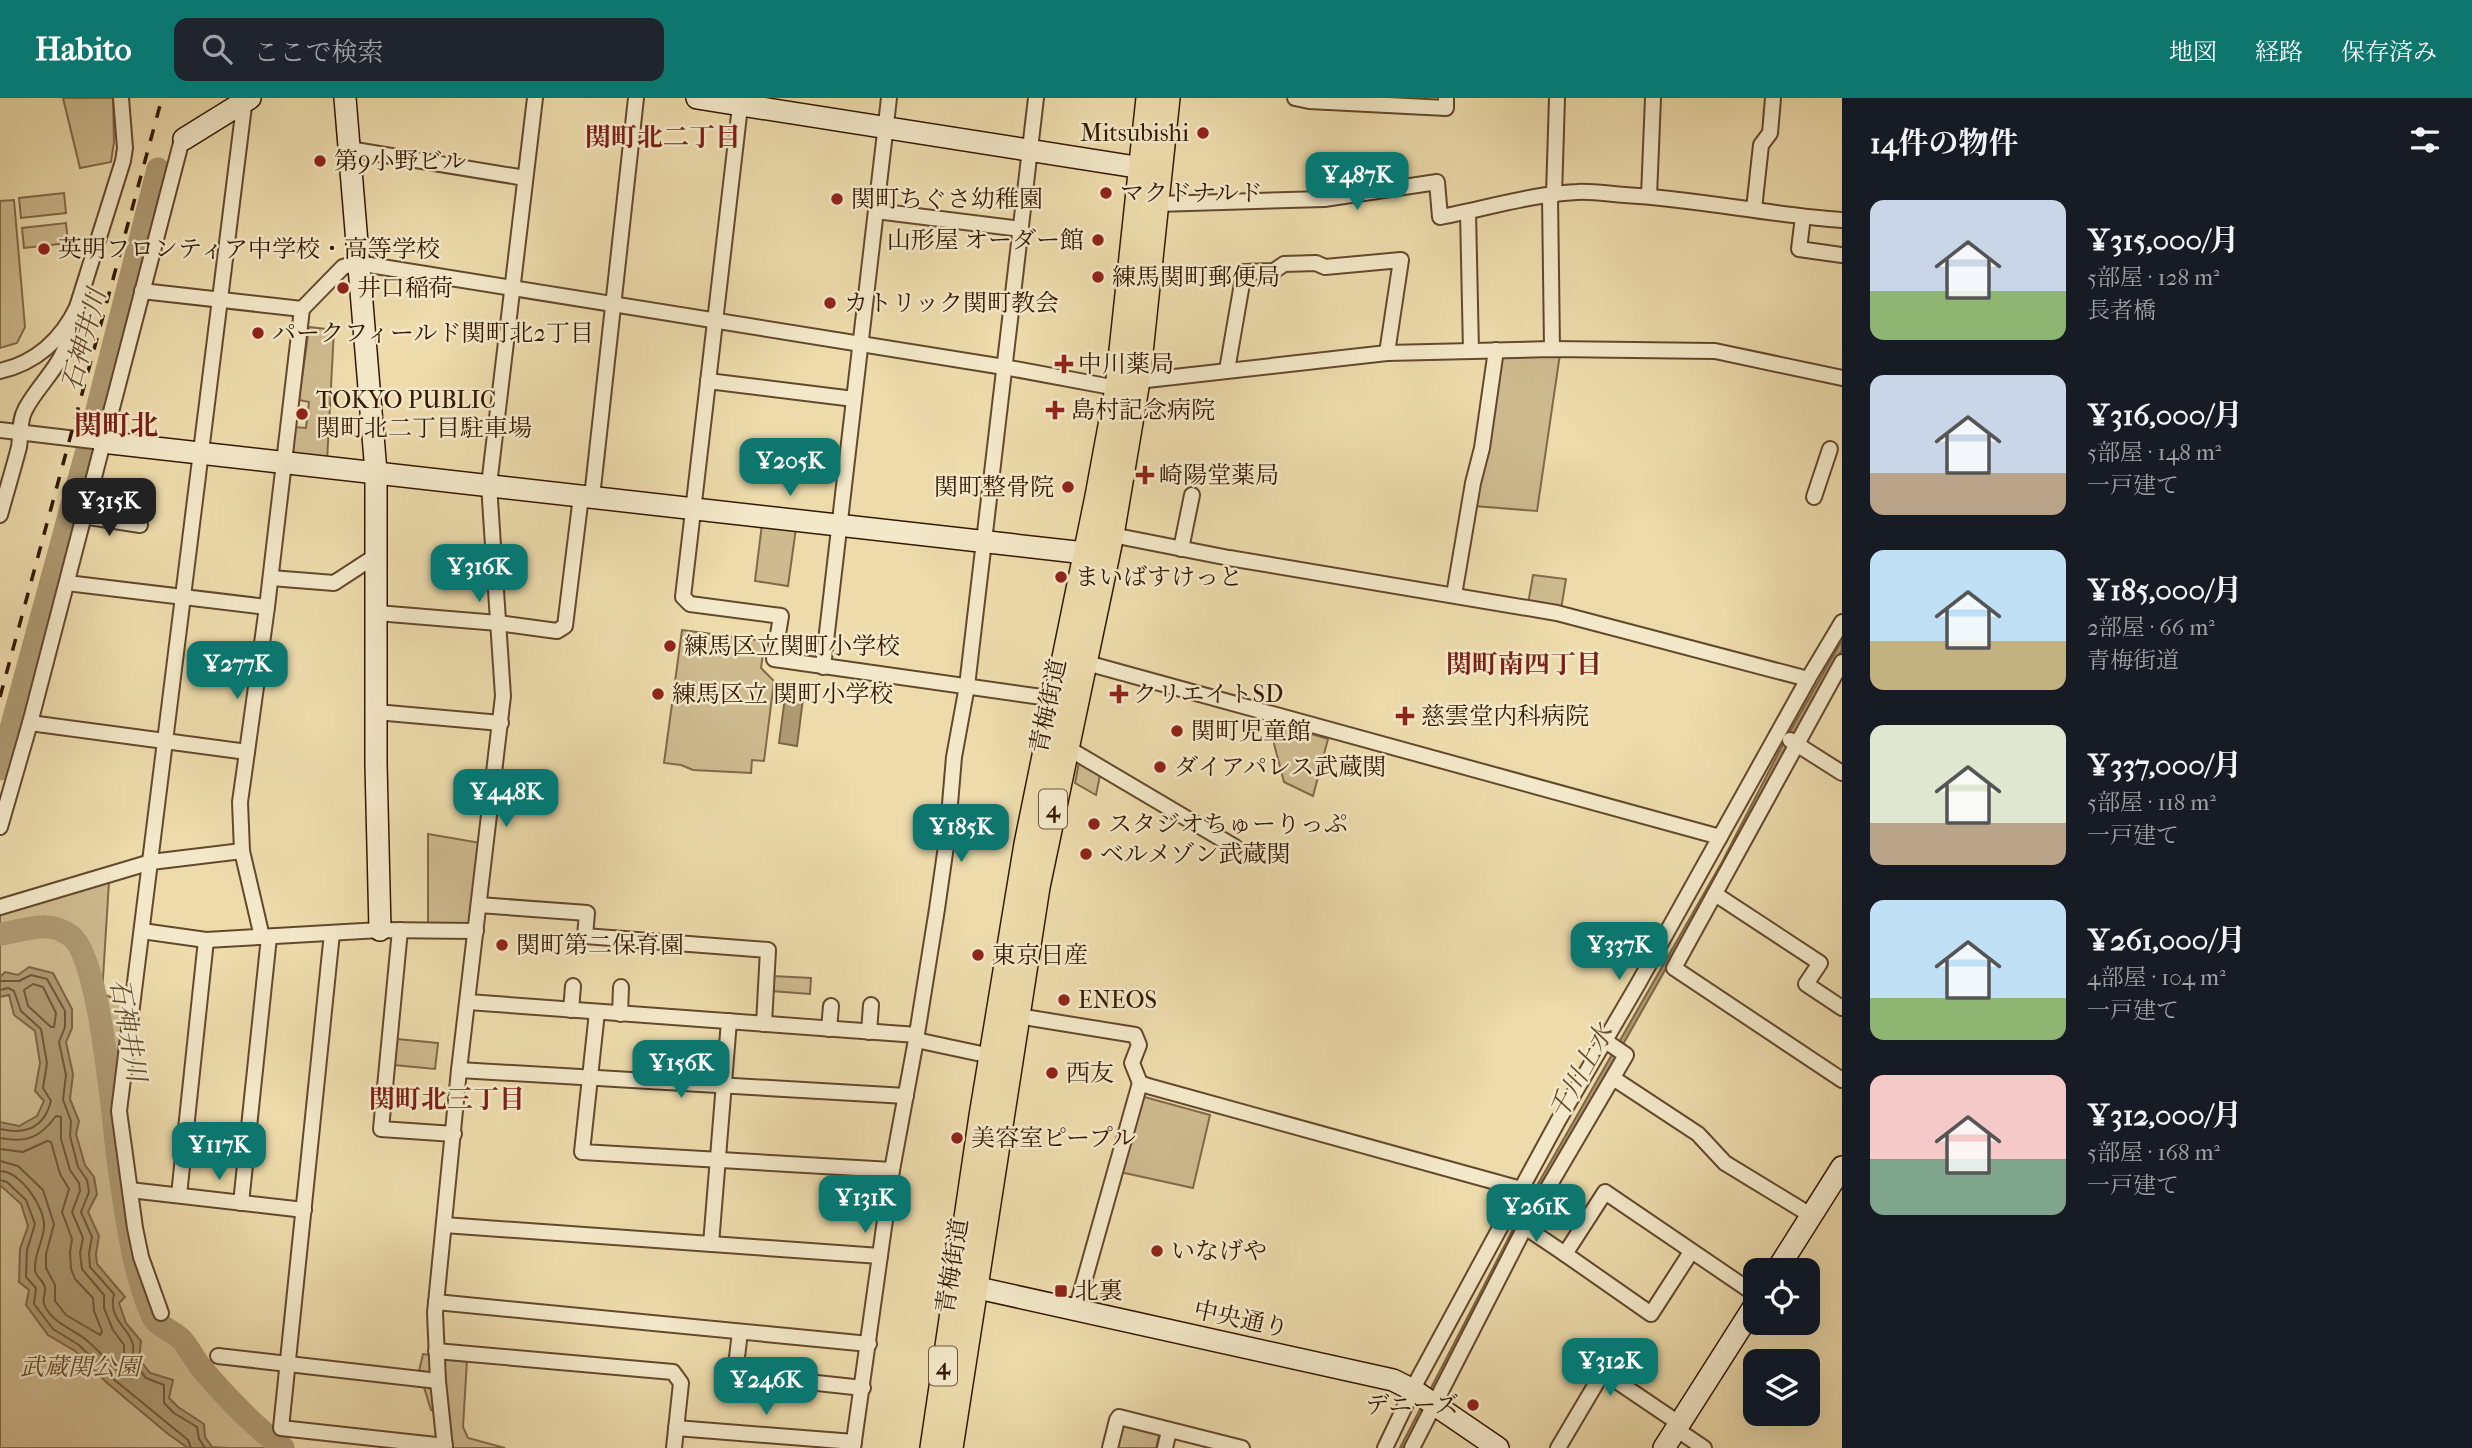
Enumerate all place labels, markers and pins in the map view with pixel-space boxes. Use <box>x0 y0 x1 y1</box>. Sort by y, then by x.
place label: Mitsubishi <box>1080 119 1189 147</box>
marker: Mitsubishi <box>1195 125 1211 141</box>
place label: 第9小野ビル <box>334 147 467 175</box>
pin: ¥487K <box>1308 152 1406 212</box>
marker: 第9小野ビル <box>312 153 328 169</box>
place label: マクドナルド <box>1120 179 1263 207</box>
place label: 関町ちぐさ幼稚園 <box>851 185 1043 213</box>
marker: マクドナルド <box>1098 185 1114 201</box>
marker: 関町ちぐさ幼稚園 <box>829 191 845 207</box>
place label: 山形屋 オーダー館 <box>887 226 1084 254</box>
marker: 山形屋 オーダー館 <box>1090 232 1106 248</box>
place label: 英明フロンティア中学校・高等学校 <box>58 235 440 263</box>
marker: 英明フロンティア中学校・高等学校 <box>36 241 52 257</box>
place label: 練馬関町郵便局 <box>1112 263 1280 291</box>
marker: 練馬関町郵便局 <box>1090 269 1106 285</box>
place label: 井口稲荷 <box>357 274 453 302</box>
marker: 井口稲荷 <box>335 280 351 296</box>
place label: カトリック関町教会 <box>844 289 1059 317</box>
marker: カトリック関町教会 <box>822 295 838 311</box>
place label: パークフィールド関町北2丁目 <box>272 319 594 347</box>
marker: パークフィールド関町北2丁目 <box>250 325 266 341</box>
place label: 中川薬局 <box>1078 350 1174 378</box>
marker: 中川薬局 <box>1056 356 1072 372</box>
place label: TOKYO PUBLIC 関町北二丁目駐車場 <box>316 386 532 442</box>
place label: 島村記念病院 <box>1071 396 1215 424</box>
marker: 島村記念病院 <box>1045 400 1065 420</box>
marker: TOKYO PUBLIC 関町北二丁目駐車場 <box>294 406 310 422</box>
pin: ¥205K <box>741 438 839 498</box>
place label: 崎陽堂薬局 <box>1159 461 1279 489</box>
marker: 崎陽堂薬局 <box>1137 467 1153 483</box>
place label: 関町整骨院 <box>934 473 1054 501</box>
pin: ¥315K <box>60 478 158 538</box>
marker: 関町整骨院 <box>1060 479 1076 495</box>
pin: ¥316K <box>430 545 528 604</box>
place label: まいばすけっと <box>1075 563 1243 591</box>
marker: まいばすけっと <box>1053 569 1069 585</box>
place label: 練馬区立関町小学校 <box>684 632 900 660</box>
marker: 練馬区立関町小学校 <box>662 638 678 654</box>
pin: ¥277K <box>188 642 286 701</box>
place label: 練馬区立 関町小学校 <box>672 680 893 708</box>
place label: クリエイトSD <box>1133 680 1283 708</box>
marker: 練馬区立 関町小学校 <box>650 686 666 702</box>
marker: クリエイトSD <box>1111 686 1127 702</box>
place label: 慈雲堂内科病院 <box>1421 702 1589 730</box>
marker: 慈雲堂内科病院 <box>1395 706 1415 726</box>
place label: 関町児童館 <box>1191 717 1311 745</box>
marker: 関町児童館 <box>1169 723 1185 739</box>
place label: ダイアパレス武蔵関 <box>1174 753 1386 781</box>
marker: ダイアパレス武蔵関 <box>1152 759 1168 775</box>
pin: ¥448K <box>457 770 555 829</box>
pin: ¥185K <box>912 804 1010 864</box>
place label: スタジオちゅーりっぷ <box>1108 810 1348 838</box>
marker: スタジオちゅーりっぷ <box>1086 816 1102 832</box>
place label: ベルメゾン武蔵関 <box>1100 840 1291 868</box>
marker: ベルメゾン武蔵関 <box>1078 846 1094 862</box>
pin: ¥337K <box>1570 922 1668 982</box>
place label: 関町第二保育園 <box>516 931 684 959</box>
marker: 関町第二保育園 <box>494 937 510 953</box>
place label: 東京日産 <box>992 941 1088 969</box>
marker: 東京日産 <box>970 947 986 963</box>
place label: ENEOS <box>1078 986 1157 1014</box>
marker: ENEOS <box>1056 992 1072 1008</box>
pin: ¥156K <box>632 1040 730 1100</box>
place label: 西友 <box>1066 1059 1114 1087</box>
marker: 西友 <box>1044 1065 1060 1081</box>
pin: ¥117K <box>170 1122 268 1182</box>
place label: 美容室ピープル <box>971 1124 1136 1152</box>
marker: 美容室ピープル <box>949 1130 965 1146</box>
pin: ¥131K <box>816 1176 914 1235</box>
pin: ¥261K <box>1487 1184 1585 1244</box>
place label: いなげや <box>1171 1237 1267 1265</box>
marker: いなげや <box>1149 1243 1165 1259</box>
place label: 北裏 <box>1075 1277 1123 1305</box>
marker: 北裏 <box>1053 1283 1069 1299</box>
pin: ¥312K <box>1561 1338 1659 1398</box>
pin: ¥246K <box>717 1358 815 1417</box>
place label: デニーズ <box>1365 1391 1459 1419</box>
marker: デニーズ <box>1465 1397 1481 1413</box>

